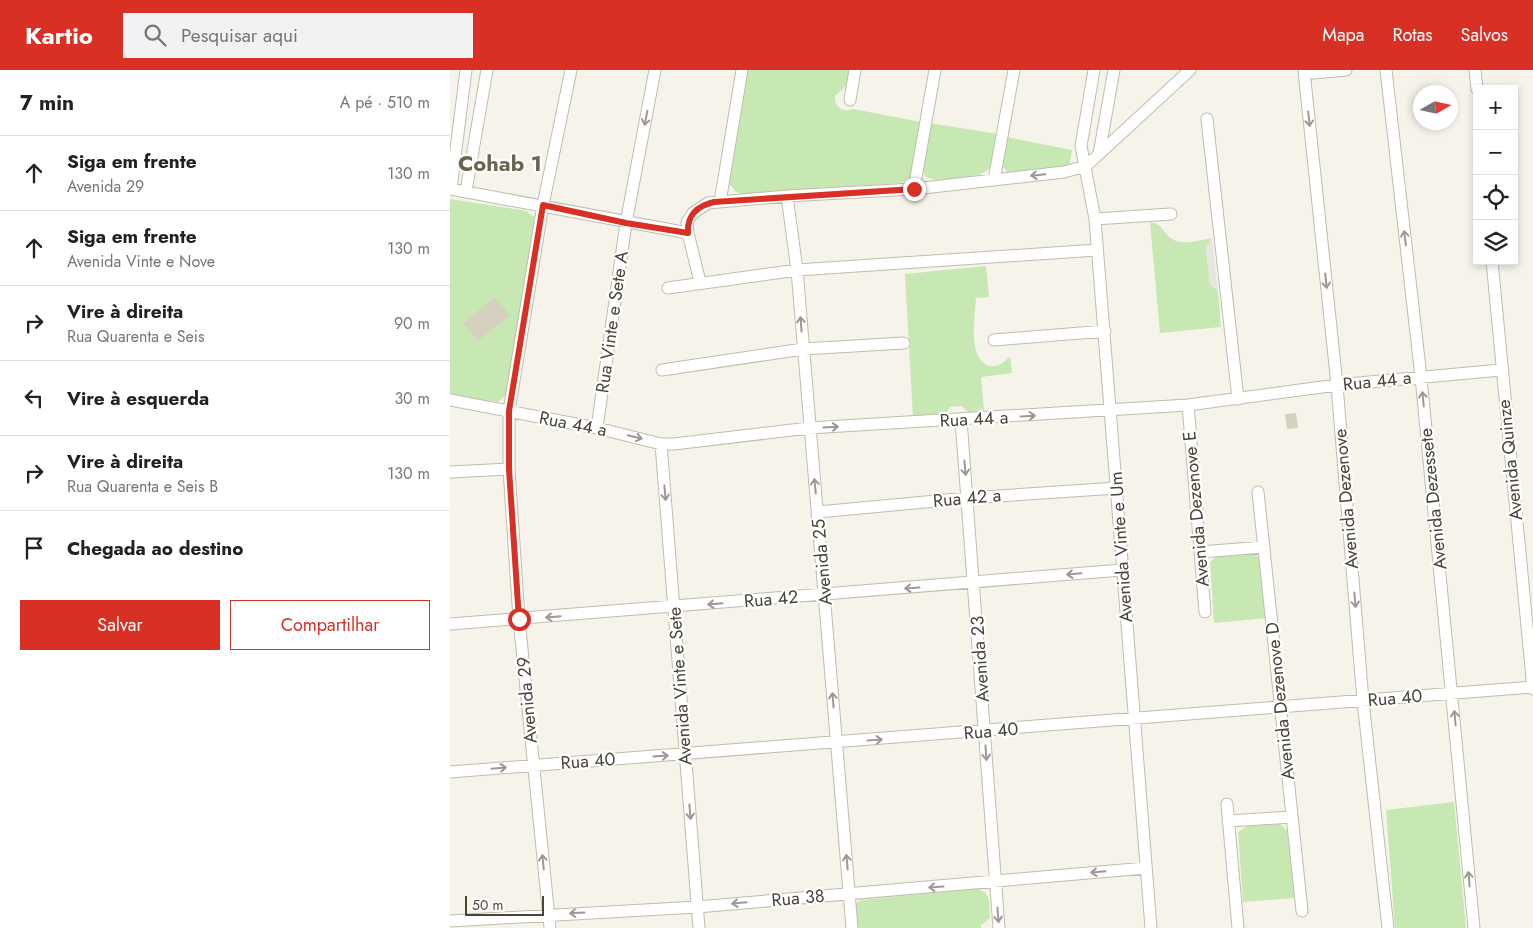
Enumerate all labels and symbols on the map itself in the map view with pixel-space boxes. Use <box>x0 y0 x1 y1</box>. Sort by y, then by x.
north arrow <box>1413 85 1458 130</box>
one-way arrow <box>640 109 650 125</box>
one-way arrow <box>1305 111 1314 127</box>
district label: Cohab 1 <box>458 147 542 179</box>
one-way arrow <box>1031 170 1047 180</box>
route end <box>903 178 926 201</box>
one-way arrow <box>1400 230 1410 246</box>
street label: Rua Vinte e Sete A <box>589 249 635 395</box>
one-way arrow <box>1321 273 1331 289</box>
one-way arrow <box>796 316 806 332</box>
street label: Rua 44 a <box>1342 364 1412 398</box>
one-way arrow <box>1418 391 1428 407</box>
street label: Avenida Quinze <box>1491 398 1529 522</box>
street label: Rua 44 a <box>939 404 1009 434</box>
street label: Rua 44 a <box>537 405 609 443</box>
one-way arrow <box>1020 411 1036 420</box>
one-way arrow <box>822 422 838 431</box>
street label: Avenida Dezessete <box>1413 427 1453 571</box>
street label: Avenida Dezenove <box>1327 428 1365 570</box>
street label: Avenida Dezenove E <box>1176 430 1216 588</box>
one-way arrow <box>626 433 642 443</box>
one-way arrow <box>961 460 970 476</box>
street label: Avenida Vinte e Um <box>1103 471 1139 623</box>
one-way arrow <box>810 478 820 494</box>
street label: Rua 42 a <box>932 482 1002 514</box>
one-way arrow <box>660 484 670 500</box>
street label: Avenida 25 <box>805 518 839 606</box>
one-way arrow <box>1066 569 1082 579</box>
one-way arrow <box>904 583 920 592</box>
street label: Rua 42 <box>743 584 799 614</box>
one-way arrow <box>1350 591 1360 607</box>
one-way arrow <box>707 599 723 608</box>
street label: Avenida Vinte e Sete <box>661 606 699 766</box>
route start <box>508 608 531 631</box>
one-way arrow <box>545 612 561 621</box>
street label: Avenida 23 <box>964 615 996 703</box>
street label: Avenida Dezenove D <box>1259 621 1301 781</box>
street label: Avenida 29 <box>510 656 544 744</box>
street label: Rua 40 <box>1367 683 1424 713</box>
one-way arrow <box>829 692 838 708</box>
one-way arrow <box>1450 710 1460 726</box>
street label: Rua 40 <box>963 716 1020 746</box>
one-way arrow <box>867 735 883 745</box>
one-way arrow <box>981 744 991 760</box>
street label: Rua 40 <box>560 746 616 776</box>
one-way arrow <box>652 752 668 761</box>
one-way arrow <box>490 763 506 773</box>
one-way arrow <box>685 803 694 819</box>
one-way arrow <box>538 854 548 870</box>
one-way arrow <box>842 854 851 870</box>
one-way arrow <box>1090 868 1106 877</box>
one-way arrow <box>1465 872 1474 888</box>
one-way arrow <box>928 882 944 891</box>
street label: Rua 38 <box>770 883 826 913</box>
scale bar <box>465 893 544 916</box>
one-way arrow <box>731 899 747 908</box>
one-way arrow <box>993 906 1003 922</box>
one-way arrow <box>569 908 585 917</box>

